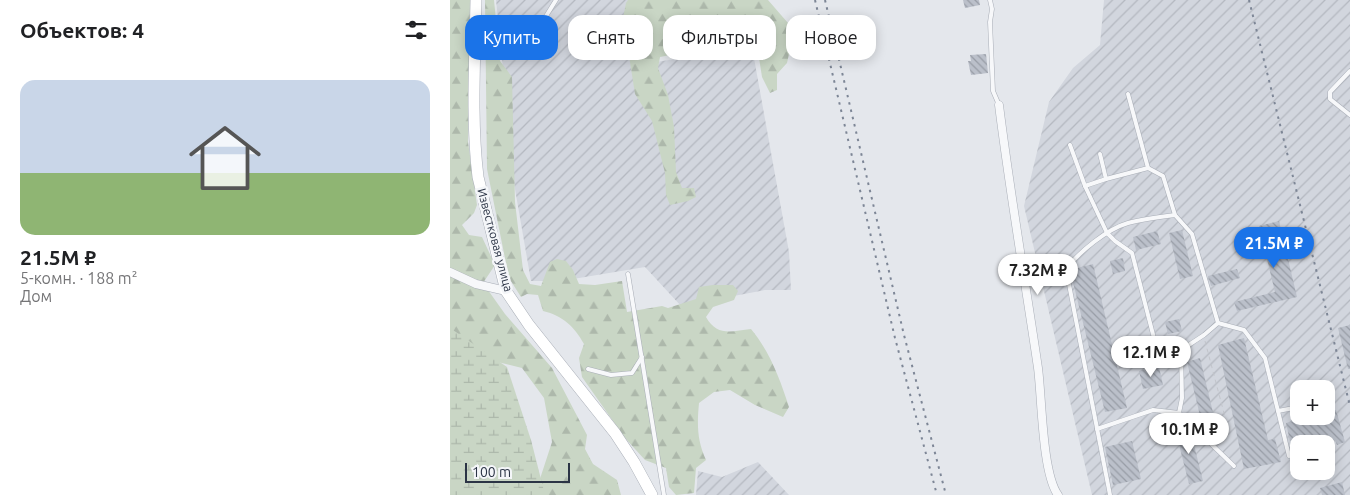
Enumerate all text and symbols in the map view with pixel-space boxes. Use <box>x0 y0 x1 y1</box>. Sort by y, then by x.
chip: Купить <box>465 15 558 60</box>
chip: Снять <box>568 15 653 60</box>
chip: Фильтры <box>663 15 776 60</box>
chip: Новое <box>786 15 876 60</box>
icon: filters <box>402 16 430 44</box>
text: Объектов: 4 <box>20 18 144 42</box>
icon: home <box>180 113 270 203</box>
street label: Известковая улица <box>475 187 516 293</box>
pin: 21.5M ₽ <box>1228 226 1320 269</box>
text: 21.5M ₽ <box>1245 234 1303 252</box>
text: 21.5M ₽ <box>20 245 96 269</box>
pin: 7.32M ₽ <box>992 254 1084 296</box>
text: 7.32M ₽ <box>1009 261 1067 279</box>
text: 5-комн. · 188 m² <box>20 269 137 287</box>
text: Дом <box>20 287 52 305</box>
pin: 12.1M ₽ <box>1105 336 1197 378</box>
text: 12.1M ₽ <box>1122 343 1180 361</box>
map controls <box>1290 380 1335 480</box>
button: + <box>1290 380 1335 425</box>
pin: 10.1M ₽ <box>1143 412 1235 455</box>
text: 10.1M ₽ <box>1160 420 1218 438</box>
button: − <box>1290 435 1335 480</box>
scale bar <box>465 460 570 483</box>
text: 100 m <box>472 464 511 480</box>

